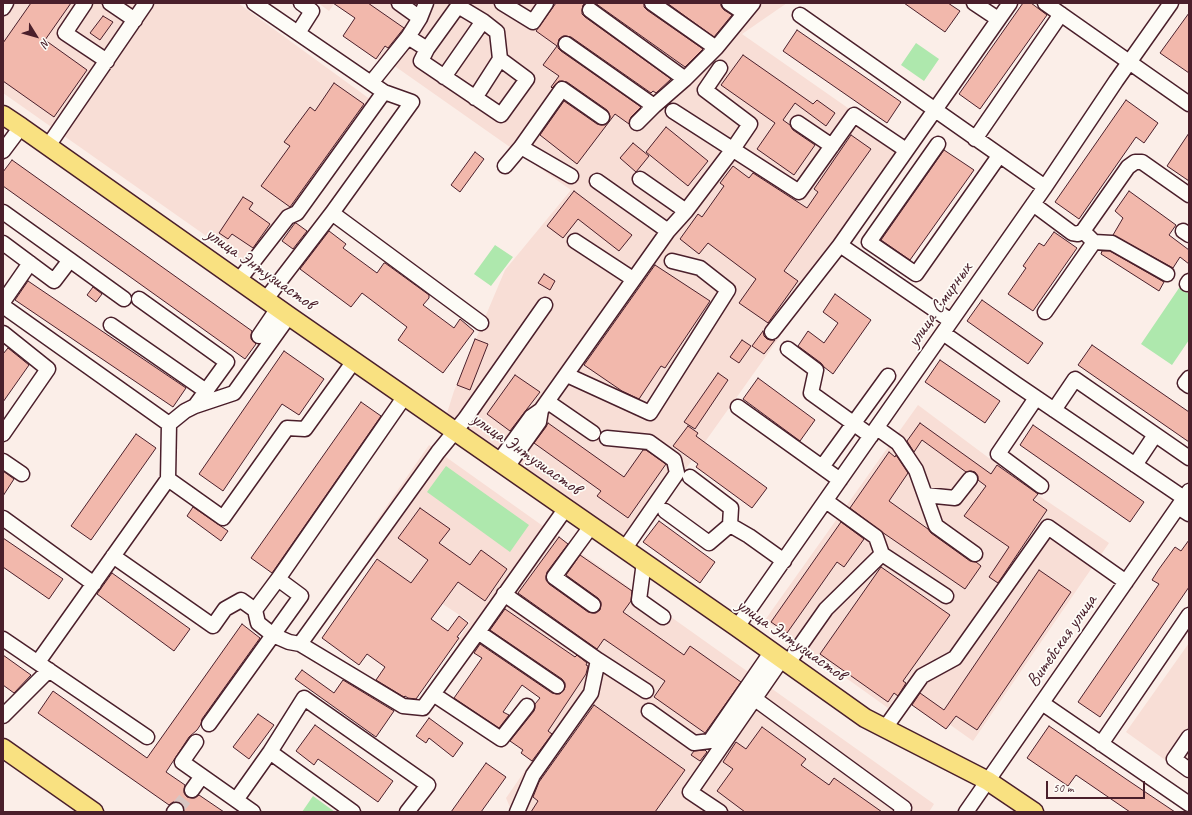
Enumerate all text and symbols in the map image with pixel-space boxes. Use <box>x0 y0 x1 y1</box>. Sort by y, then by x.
north arrow <box>16 16 56 56</box>
text: N <box>38 36 53 50</box>
street label: улица Энтузиастов <box>201 223 319 315</box>
street label: улица Смирных <box>902 258 978 352</box>
street label: улица Энтузиастов <box>467 408 585 500</box>
street label: Витебская улица <box>1022 590 1102 692</box>
street label: улица Энтузиастов <box>732 594 850 686</box>
scale bar <box>1048 773 1147 799</box>
text: 50 m <box>1053 780 1073 796</box>

